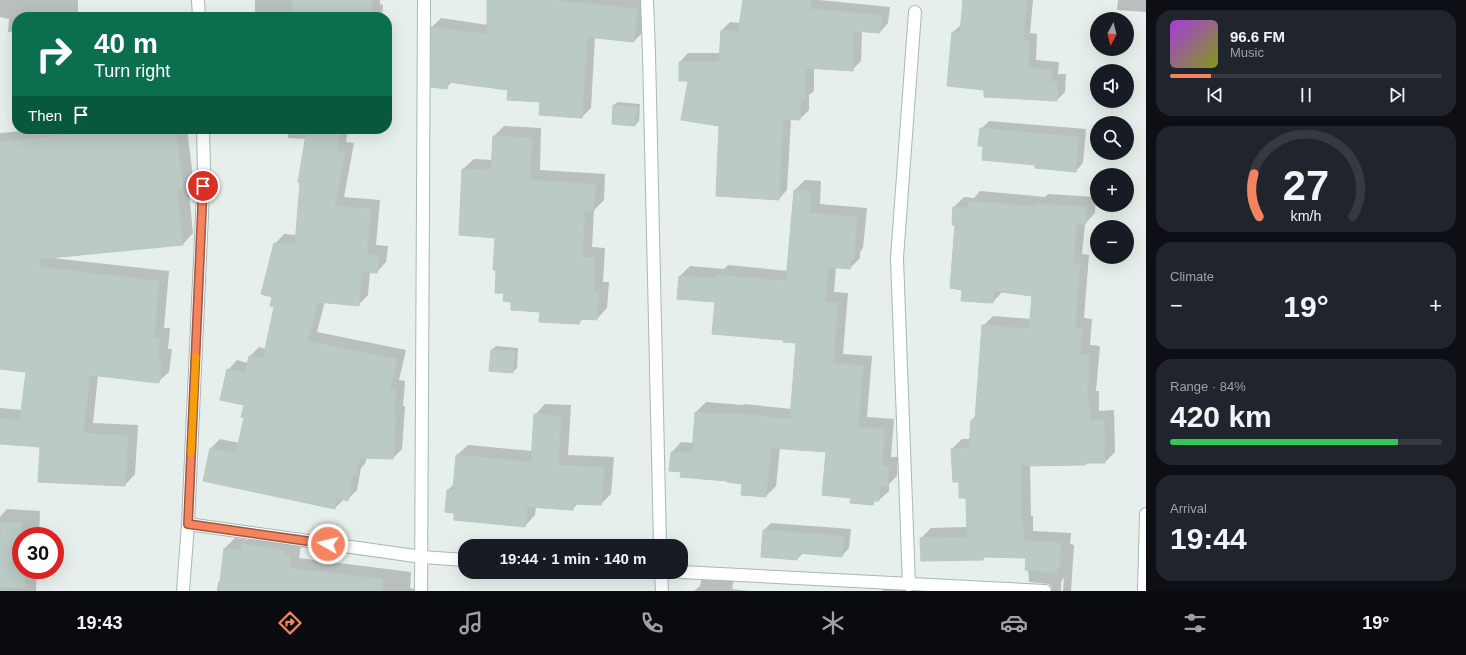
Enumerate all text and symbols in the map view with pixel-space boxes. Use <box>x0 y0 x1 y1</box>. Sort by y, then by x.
north arrow <box>1090 12 1134 56</box>
map controls <box>1090 12 1134 264</box>
icon: right <box>28 28 80 80</box>
text: 40 m <box>94 28 158 59</box>
text: 96.6 FM <box>1230 28 1285 45</box>
text: Music <box>1230 45 1264 60</box>
text: Turn right <box>94 61 170 81</box>
button: sound <box>1090 64 1134 108</box>
icon: previous <box>1204 84 1226 106</box>
icon: pause <box>1295 84 1317 106</box>
icon: next <box>1386 84 1408 106</box>
icon: arrive <box>70 104 92 126</box>
text: Then <box>28 107 62 124</box>
button: search <box>1090 116 1134 160</box>
text: 27 <box>1283 162 1329 209</box>
button: + <box>1090 168 1134 212</box>
pin <box>186 169 220 203</box>
icon: arrive <box>192 175 214 197</box>
text: km/h <box>1291 208 1322 224</box>
button: − <box>1090 220 1134 264</box>
text: Climate <box>1170 269 1214 284</box>
text: 19° <box>1283 290 1329 323</box>
text: − <box>1170 293 1183 318</box>
text: + <box>1429 293 1442 318</box>
text: Range · 84% <box>1170 379 1246 394</box>
text: 420 km <box>1170 400 1272 433</box>
text: Arrival <box>1170 501 1207 516</box>
text: 19:44 <box>1170 522 1247 555</box>
position arrow <box>307 523 349 565</box>
speed limit sign: 30 <box>12 527 64 579</box>
text: 19:44 · 1 min · 140 m <box>500 550 646 567</box>
icon: directions <box>276 609 304 637</box>
icon: music <box>457 609 485 637</box>
icon: phone <box>638 609 666 637</box>
icon: climate <box>819 609 847 637</box>
icon: car <box>1000 609 1028 637</box>
icon: filters <box>1181 609 1209 637</box>
text: 19:43 <box>77 613 123 633</box>
text: 19° <box>1362 613 1389 633</box>

